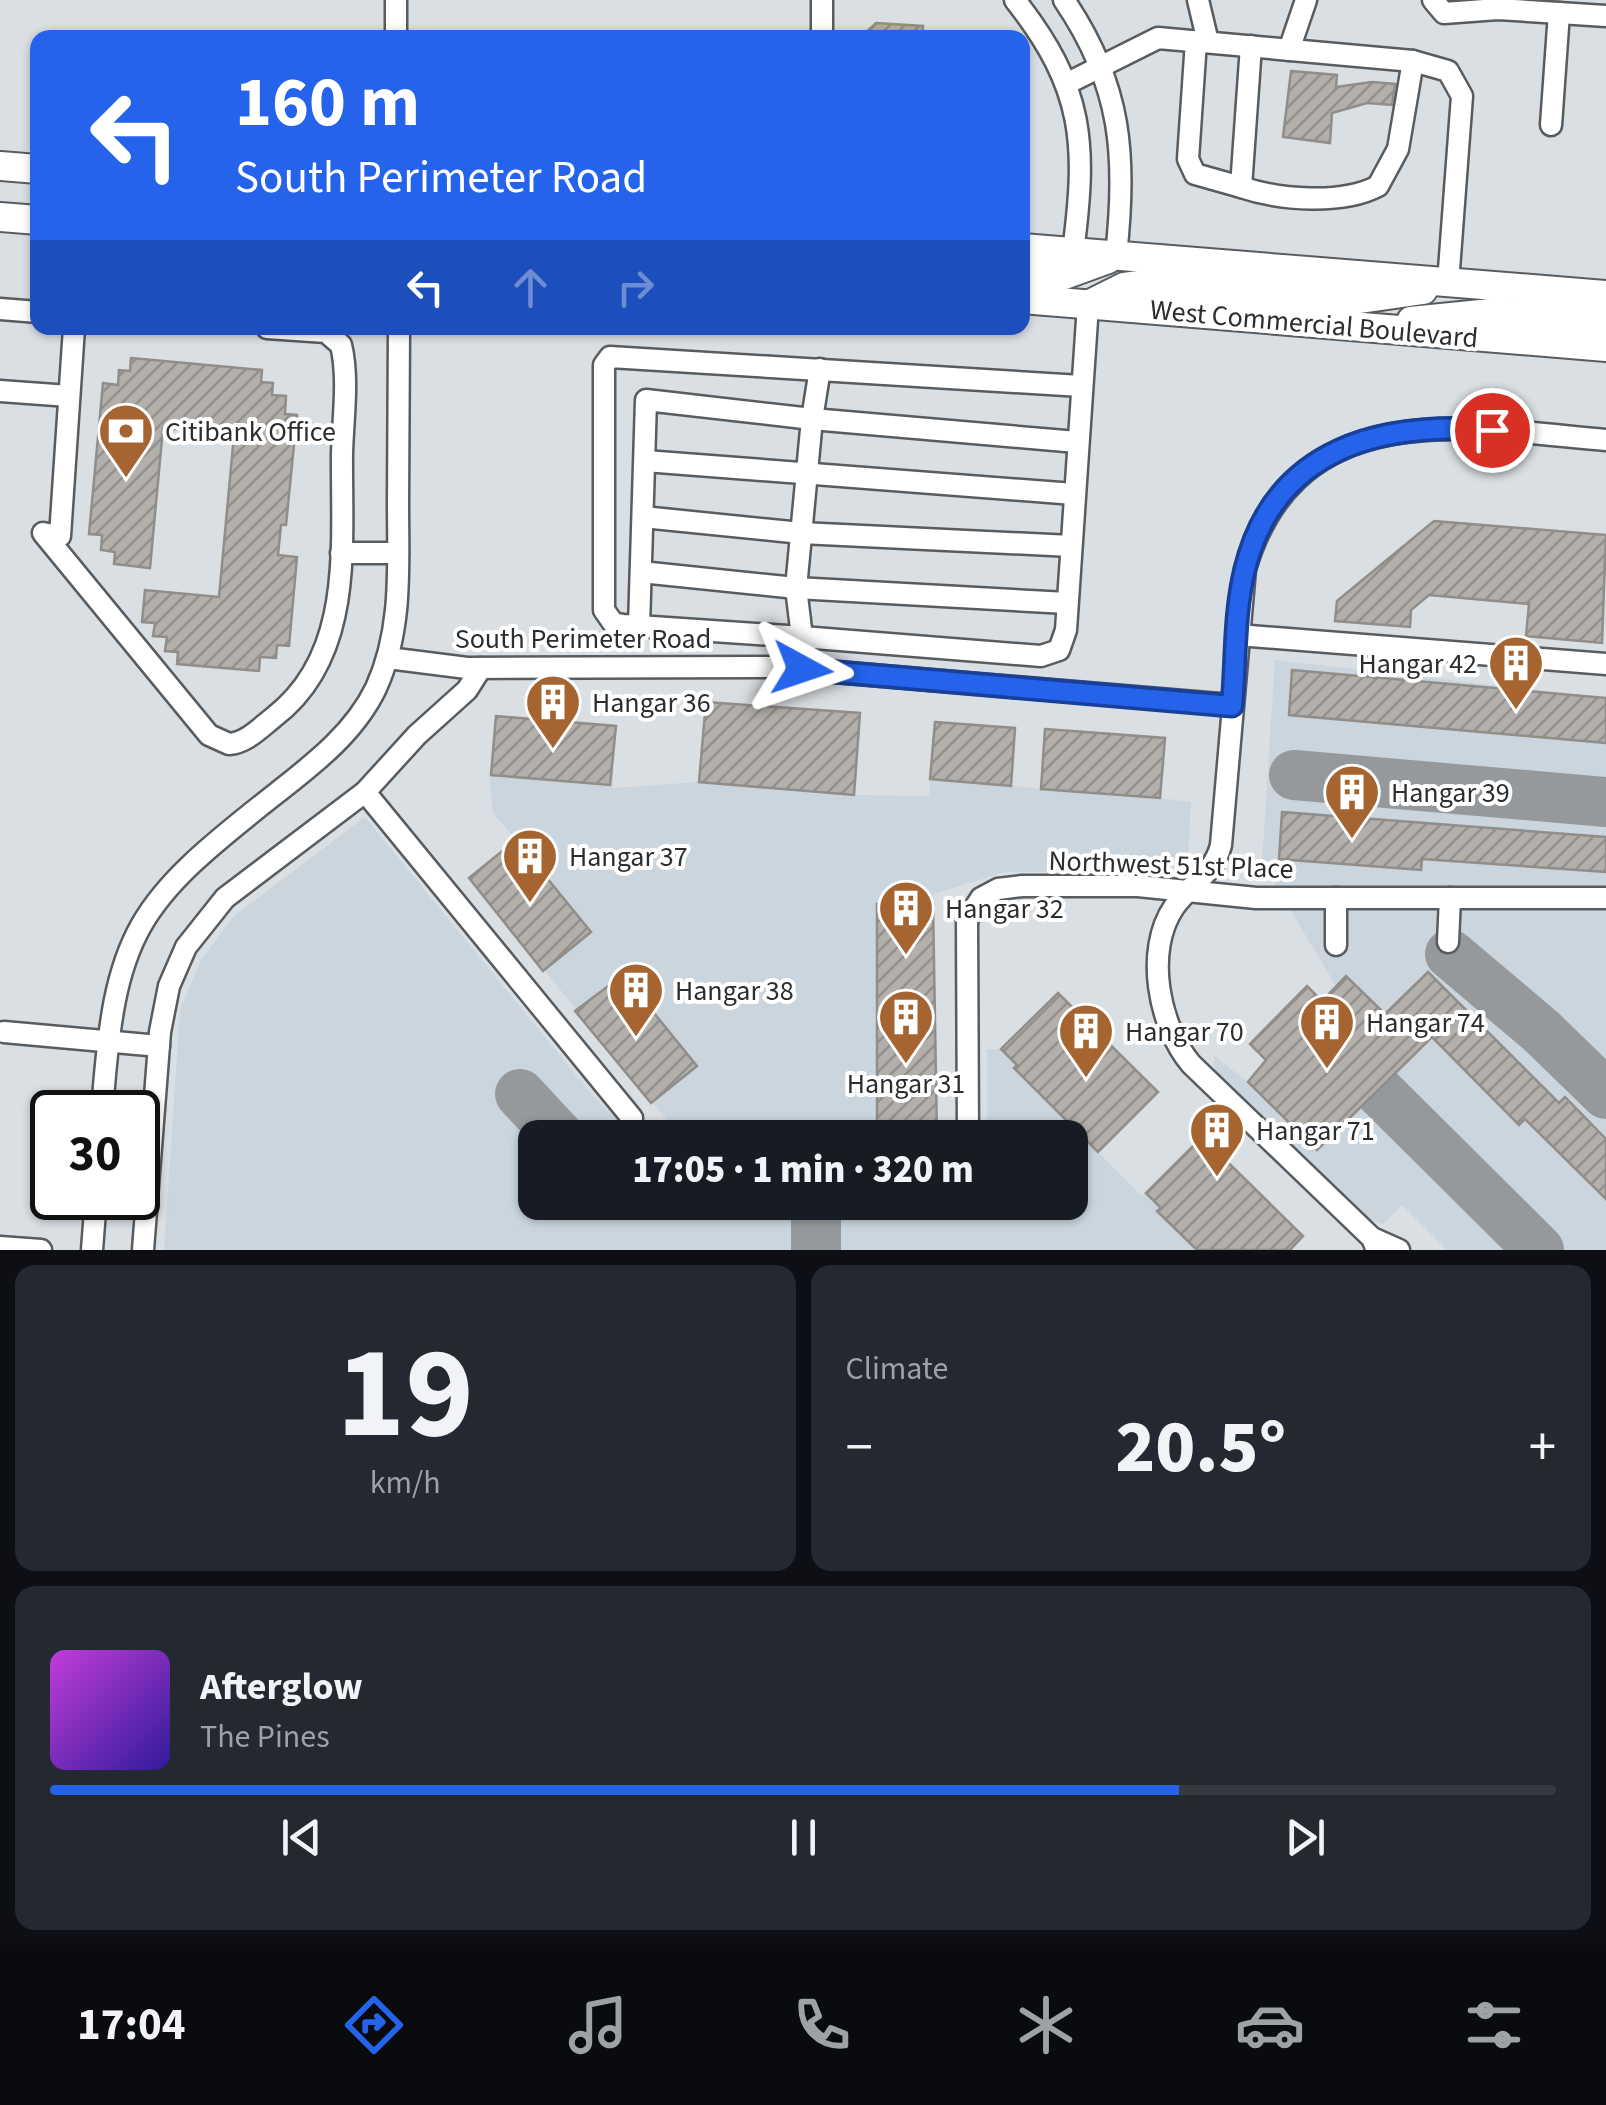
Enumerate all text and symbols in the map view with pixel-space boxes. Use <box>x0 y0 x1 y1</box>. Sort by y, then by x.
text: 160 m <box>235 53 420 153</box>
icon: left <box>70 70 200 200</box>
text: South Perimeter Road <box>235 146 647 210</box>
icon: left <box>398 260 453 315</box>
icon: ahead <box>503 260 558 315</box>
icon: right <box>608 260 663 315</box>
street label: West Commercial Boulevard <box>1148 290 1480 358</box>
pin <box>1450 388 1535 473</box>
bank icon: Citibank Office <box>96 401 156 480</box>
icon: arrive <box>1465 403 1520 458</box>
place label: Citibank Office <box>165 412 336 452</box>
position arrow <box>750 617 854 721</box>
street label: South Perimeter Road <box>455 619 711 659</box>
building icon: Hangar 42 <box>1486 633 1546 712</box>
place label: Hangar 42 <box>1358 644 1477 684</box>
building icon: Hangar 36 <box>523 672 583 751</box>
place label: Hangar 36 <box>592 683 711 723</box>
building icon: Hangar 39 <box>1322 762 1382 841</box>
place label: Hangar 39 <box>1391 773 1510 813</box>
building icon: Hangar 37 <box>500 826 560 905</box>
place label: Hangar 37 <box>569 837 688 877</box>
street label: Northwest 51st Place <box>1048 841 1294 889</box>
building icon: Hangar 32 <box>876 878 936 957</box>
place label: Hangar 32 <box>945 889 1064 929</box>
building icon: Hangar 38 <box>606 960 666 1039</box>
place label: Hangar 38 <box>675 971 794 1011</box>
building icon: Hangar 31 <box>876 987 936 1066</box>
building icon: Hangar 74 <box>1297 992 1357 1071</box>
building icon: Hangar 70 <box>1056 1001 1116 1080</box>
place label: Hangar 74 <box>1366 1003 1485 1043</box>
place label: Hangar 70 <box>1125 1012 1244 1052</box>
place label: Hangar 31 <box>847 1064 965 1104</box>
speed limit sign: 30 <box>30 1090 160 1220</box>
building icon: Hangar 71 <box>1187 1100 1247 1179</box>
place label: Hangar 71 <box>1256 1111 1375 1151</box>
text: 17:05 · 1 min · 320 m <box>632 1143 974 1197</box>
text: 19 <box>337 1302 474 1487</box>
text: Climate <box>846 1346 948 1392</box>
text: 20.5° <box>1115 1394 1286 1501</box>
text: − <box>846 1409 873 1487</box>
text: + <box>1529 1409 1556 1487</box>
text: km/h <box>370 1460 441 1506</box>
text: Afterglow <box>200 1660 363 1714</box>
text: The Pines <box>200 1714 330 1760</box>
icon: previous <box>274 1810 329 1865</box>
icon: pause <box>776 1810 831 1865</box>
icon: next <box>1278 1810 1333 1865</box>
icon: directions <box>339 1990 409 2060</box>
icon: music <box>563 1990 633 2060</box>
icon: phone <box>787 1990 857 2060</box>
icon: climate <box>1011 1990 1081 2060</box>
icon: car <box>1235 1990 1305 2060</box>
icon: filters <box>1459 1990 1529 2060</box>
text: 17:04 <box>77 1993 186 2057</box>

